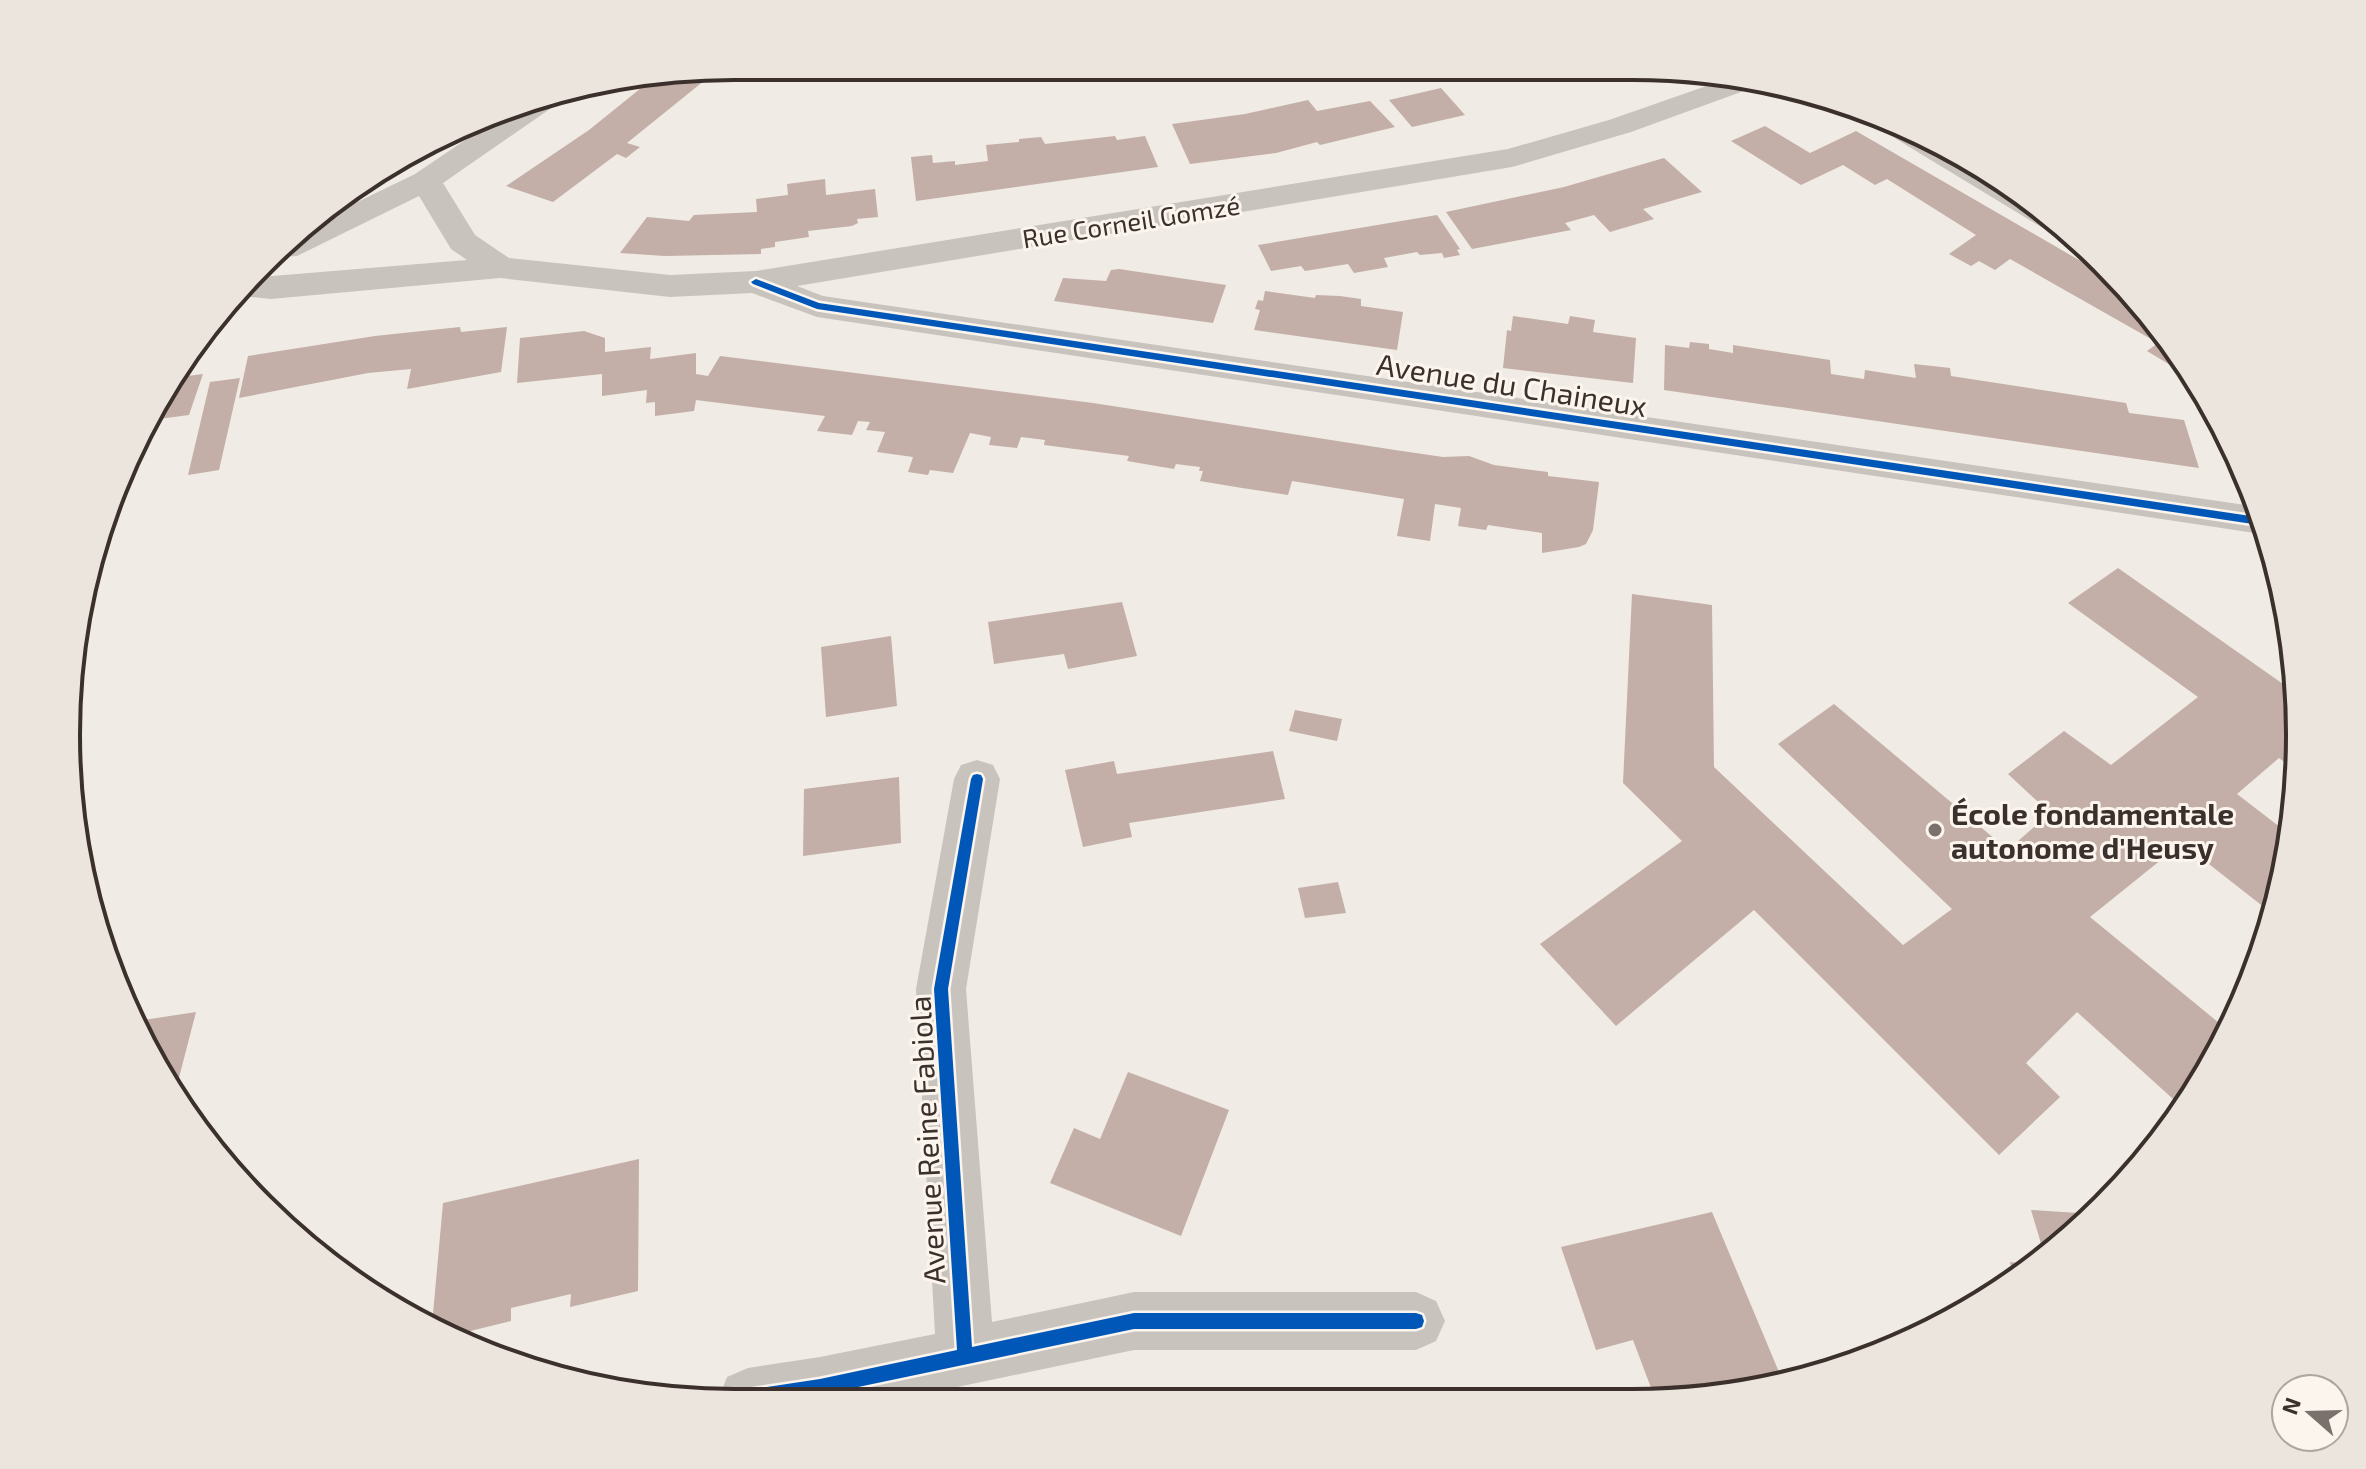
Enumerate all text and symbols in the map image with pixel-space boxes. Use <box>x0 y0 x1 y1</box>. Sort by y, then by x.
street label: Rue Corneil Gomzé <box>1020 188 1242 254</box>
street label: Avenue du Chaineux <box>1374 345 1650 423</box>
place label: École fondamentale autonome d'Heusy <box>1951 795 2234 866</box>
marker: École fondamentale autonome d'Heusy <box>1926 821 1944 839</box>
street label: Avenue Reine Fabiola <box>900 995 952 1285</box>
north arrow <box>2270 1373 2350 1453</box>
text: N <box>2275 1394 2305 1418</box>

